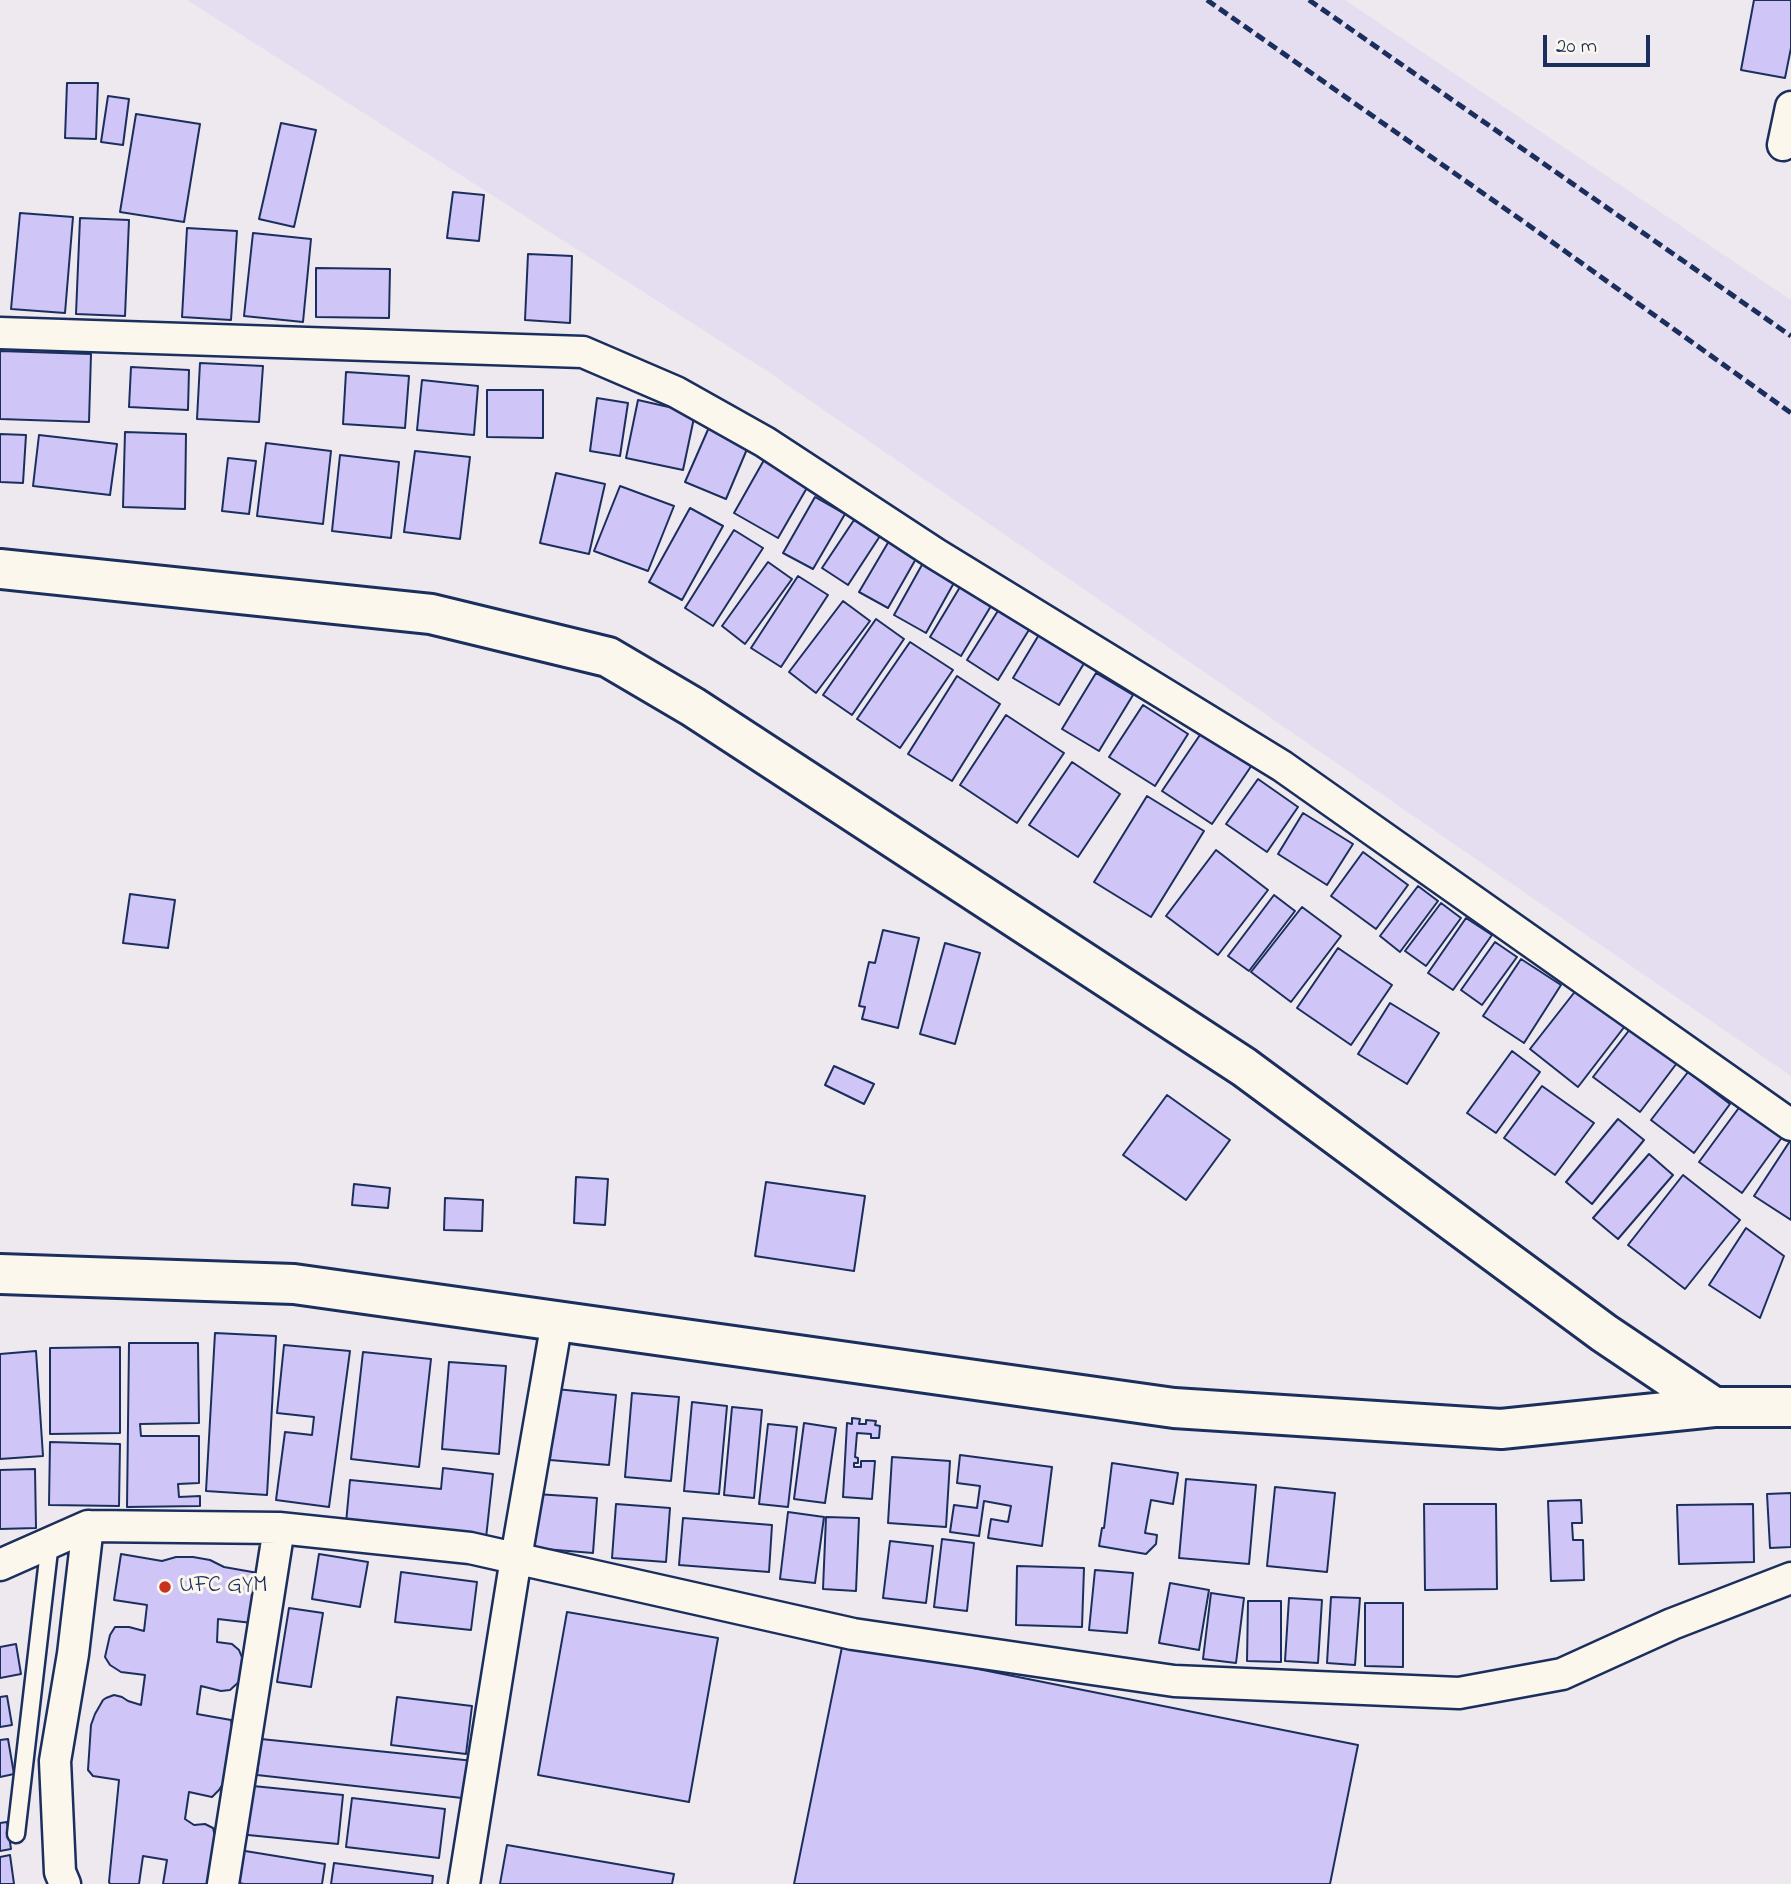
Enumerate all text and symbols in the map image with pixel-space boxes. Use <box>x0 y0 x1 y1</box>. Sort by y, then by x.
scale bar <box>1546 21 1653 65</box>
text: 20 m <box>1556 32 1597 62</box>
place label: UFC GYM <box>179 1573 268 1601</box>
marker: UFC GYM <box>157 1579 173 1595</box>

